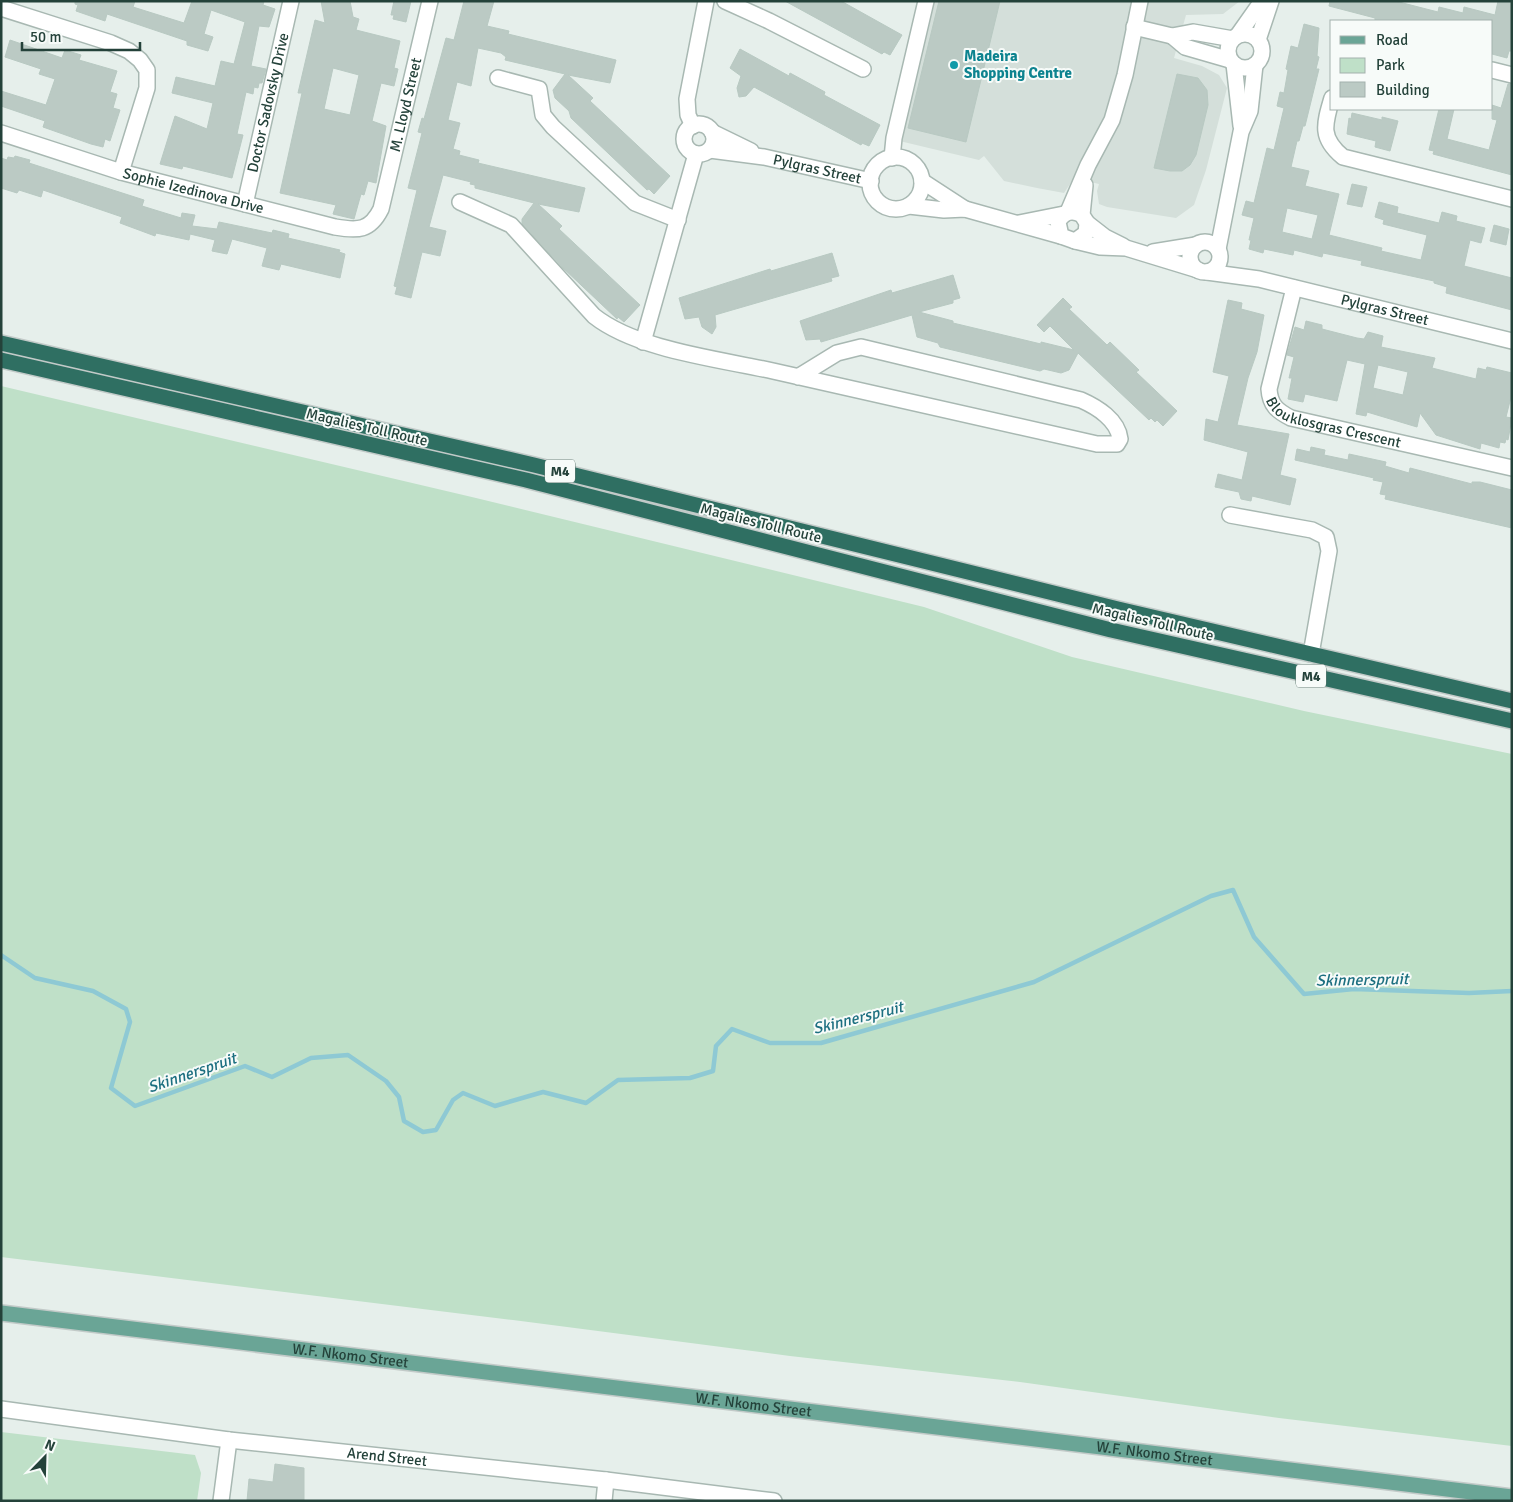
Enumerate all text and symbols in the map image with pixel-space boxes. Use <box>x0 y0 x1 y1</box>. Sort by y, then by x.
scale bar <box>22 20 140 52</box>
legend <box>1330 20 1493 110</box>
text: 50 m <box>30 28 61 46</box>
street label: Doctor Sadovsky Drive <box>243 31 293 174</box>
text: Road <box>1376 31 1408 49</box>
place label: Madeira Shopping Centre <box>964 47 1072 82</box>
street label: M. Lloyd Street <box>386 56 425 154</box>
text: Park <box>1376 56 1405 74</box>
marker: Madeira Shopping Centre <box>948 59 960 71</box>
text: Building <box>1376 81 1430 99</box>
street label: Pylgras Street <box>771 150 863 188</box>
street label: Sophie Izedinova Drive <box>121 164 266 217</box>
street label: Pylgras Street <box>1339 290 1431 329</box>
street label: Blouklosgras Crescent <box>1262 394 1403 452</box>
street label: Magalies Toll Route <box>304 404 430 450</box>
road number: M4 <box>545 460 575 482</box>
street label: Magalies Toll Route <box>699 499 823 547</box>
street label: Magalies Toll Route <box>1090 599 1216 645</box>
road number: M4 <box>1296 664 1326 688</box>
water label: Skinnerspruit <box>1316 969 1411 991</box>
water label: Skinnerspruit <box>811 997 908 1039</box>
water label: Skinnerspruit <box>145 1048 241 1097</box>
street label: W.F. Nkomo Street <box>291 1340 410 1372</box>
street label: W.F. Nkomo Street <box>694 1389 813 1421</box>
north arrow <box>20 1432 70 1482</box>
text: N <box>42 1436 58 1455</box>
street label: W.F. Nkomo Street <box>1095 1437 1214 1469</box>
street label: Arend Street <box>346 1444 428 1470</box>

